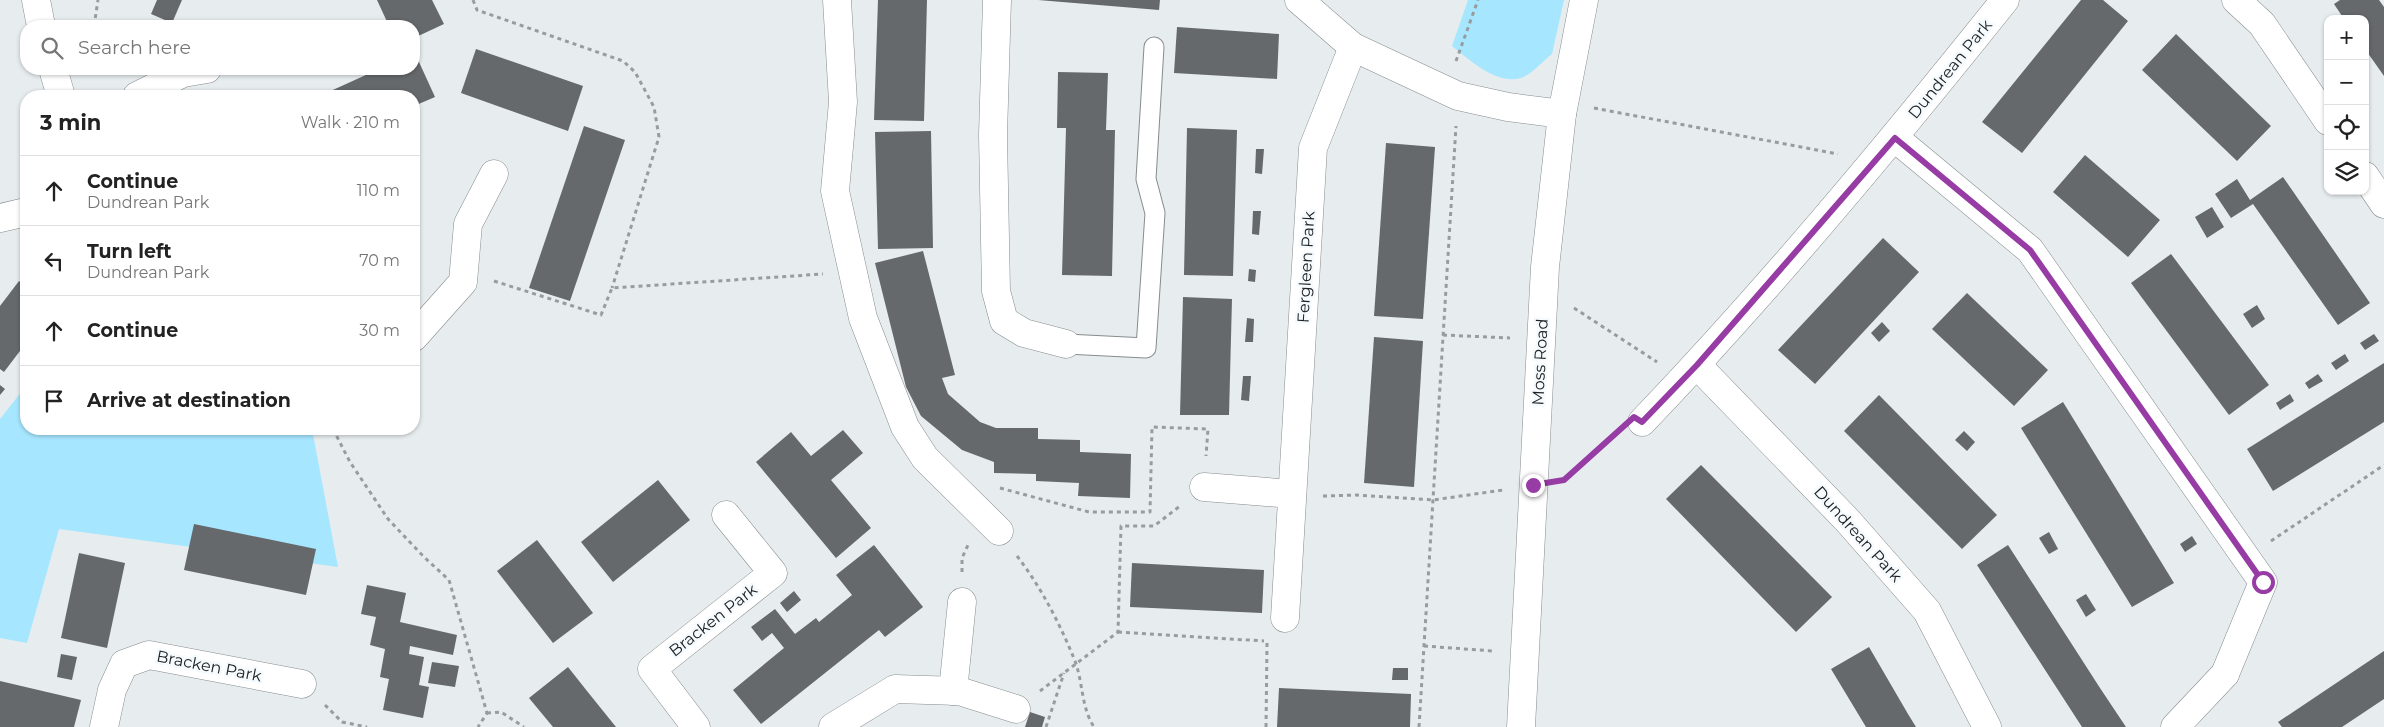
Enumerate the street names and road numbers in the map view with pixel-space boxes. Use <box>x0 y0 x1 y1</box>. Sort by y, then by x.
street label: Dundrean Park <box>1904 15 1996 122</box>
street label: Fergleen Park <box>1294 210 1318 323</box>
street label: Moss Road <box>1528 318 1552 406</box>
street label: Dundrean Park <box>1810 482 1906 586</box>
street label: Bracken Park <box>665 579 761 660</box>
street label: Bracken Park <box>155 647 264 686</box>

